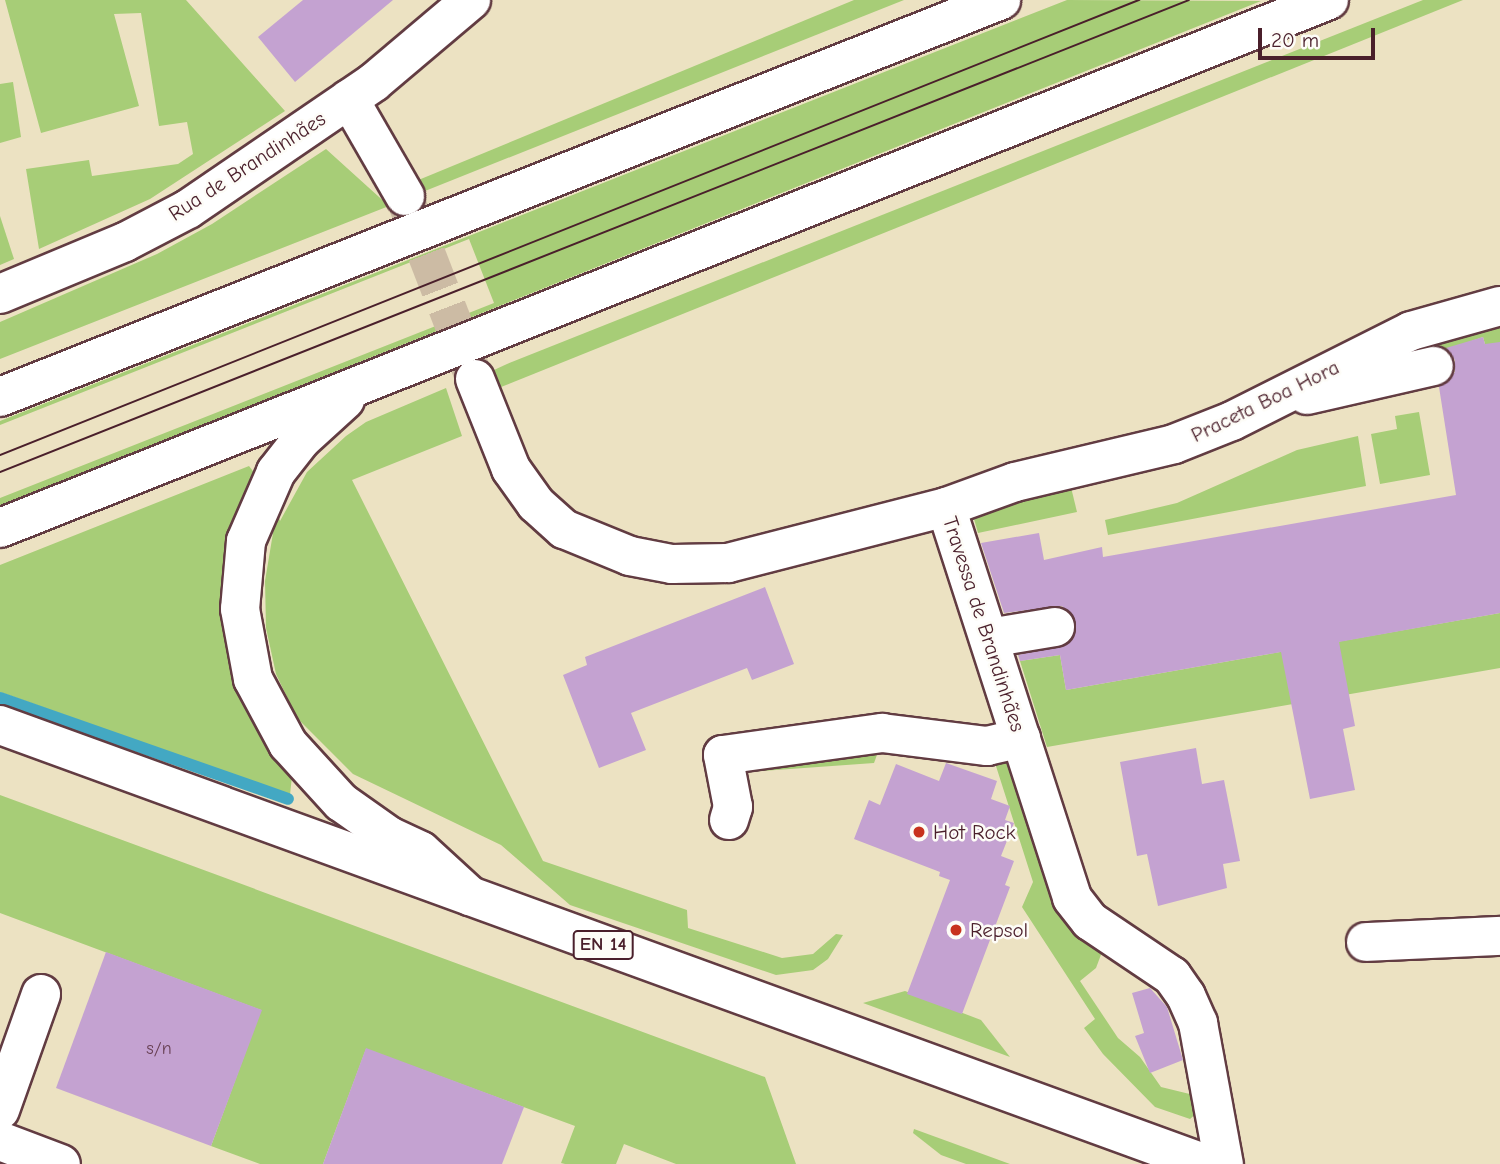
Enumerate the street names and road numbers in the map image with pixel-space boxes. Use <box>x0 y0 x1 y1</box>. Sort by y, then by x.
street label: Rua de Brandinhães <box>164 106 330 226</box>
street label: Praceta Boa Hora <box>1187 354 1343 448</box>
street label: Travessa de Brandinhães <box>937 513 1031 735</box>
road number: EN 14 <box>572 930 634 960</box>

